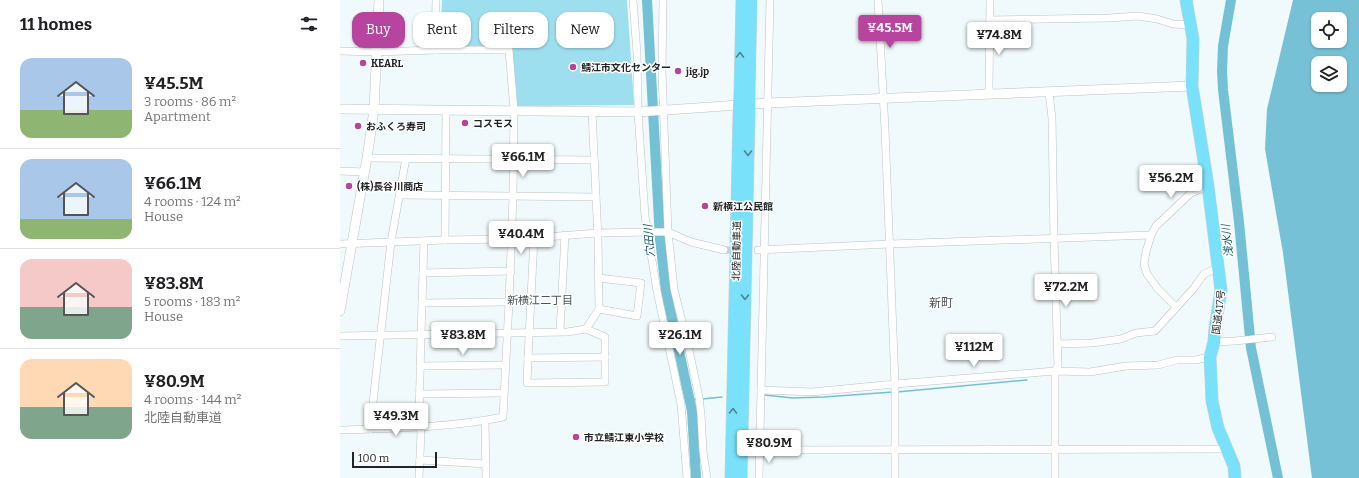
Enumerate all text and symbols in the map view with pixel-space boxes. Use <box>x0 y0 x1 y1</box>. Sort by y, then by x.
chip: Buy <box>352 12 405 48</box>
chip: Rent <box>413 12 471 48</box>
chip: Filters <box>479 12 548 48</box>
chip: New <box>556 12 614 48</box>
map controls <box>1311 12 1347 92</box>
button: locate <box>1311 12 1347 48</box>
icon: filters <box>298 13 320 35</box>
text: 11 homes <box>20 14 92 35</box>
pin: ¥45.5M <box>857 15 923 49</box>
text: ¥45.5M <box>867 20 913 35</box>
pin: ¥74.8M <box>966 22 1032 56</box>
text: ¥74.8M <box>976 27 1022 42</box>
one-way arrow <box>736 52 745 58</box>
button: layers <box>1311 56 1347 92</box>
marker: KEARL <box>358 58 368 68</box>
place label: KEARL <box>371 58 404 70</box>
marker: 鯖江市文化センター <box>568 62 578 72</box>
place label: 鯖江市文化センター <box>581 62 671 74</box>
marker: jig.jp <box>673 66 683 76</box>
place label: jig.jp <box>685 66 709 78</box>
text: ¥45.5M <box>144 73 203 94</box>
icon: home <box>52 74 100 122</box>
text: 3 rooms · 86 m² <box>144 94 236 109</box>
text: Apartment <box>144 109 211 124</box>
marker: コスモス <box>460 118 470 128</box>
place label: コスモス <box>473 118 513 130</box>
marker: おふくろ寿司 <box>353 121 363 131</box>
place label: おふくろ寿司 <box>366 121 426 133</box>
pin: ¥66.1M <box>490 144 556 178</box>
text: ¥66.1M <box>501 149 545 164</box>
one-way arrow <box>744 150 752 156</box>
pin: ¥56.2M <box>1138 165 1204 199</box>
text: ¥56.2M <box>1148 170 1194 185</box>
text: ¥66.1M <box>144 173 202 194</box>
icon: home <box>52 175 100 223</box>
place label: (株)長谷川商店 <box>357 180 423 193</box>
marker: (株)長谷川商店 <box>344 181 354 191</box>
text: 4 rooms · 124 m² <box>144 194 241 209</box>
marker: 新横江公民館 <box>700 201 710 211</box>
place label: 新横江公民館 <box>713 201 773 213</box>
text: House <box>144 209 183 224</box>
pin: ¥40.4M <box>488 221 554 255</box>
street label: 北陸自動車道 <box>730 221 744 281</box>
water label: 穴田川 <box>641 223 657 258</box>
water label: 浅水川 <box>1219 223 1236 258</box>
text: ¥40.4M <box>498 226 544 241</box>
text: ¥83.8M <box>144 273 204 294</box>
pin: ¥72.2M <box>1033 274 1099 308</box>
icon: home <box>52 275 100 323</box>
text: ¥72.2M <box>1044 279 1088 294</box>
street label: 国道417号 <box>1210 289 1228 335</box>
text: 5 rooms · 183 m² <box>144 294 240 309</box>
district label: 新横江二丁目 <box>507 294 573 307</box>
one-way arrow <box>741 294 749 300</box>
district label: 新町 <box>929 296 953 310</box>
text: House <box>144 309 183 324</box>
pin: ¥83.8M <box>430 322 496 356</box>
pin: ¥26.1M <box>647 322 713 356</box>
text: ¥83.8M <box>440 327 486 342</box>
text: ¥26.1M <box>658 327 702 342</box>
pin: ¥112M <box>946 334 1002 368</box>
text: ¥112M <box>955 339 993 354</box>
text: ¥80.9M <box>144 371 205 392</box>
icon: home <box>52 375 100 423</box>
text: 4 rooms · 144 m² <box>144 392 241 407</box>
pin: ¥49.3M <box>363 403 429 437</box>
text: ¥49.3M <box>373 408 419 423</box>
one-way arrow <box>728 408 737 414</box>
text: 北陸自動車道 <box>144 410 222 425</box>
pin: ¥80.9M <box>736 430 802 464</box>
marker: 市立鯖江東小学校 <box>571 432 581 442</box>
place label: 市立鯖江東小学校 <box>584 432 664 444</box>
text: ¥80.9M <box>746 435 792 450</box>
scale bar <box>352 450 437 469</box>
text: 100 m <box>358 452 389 465</box>

